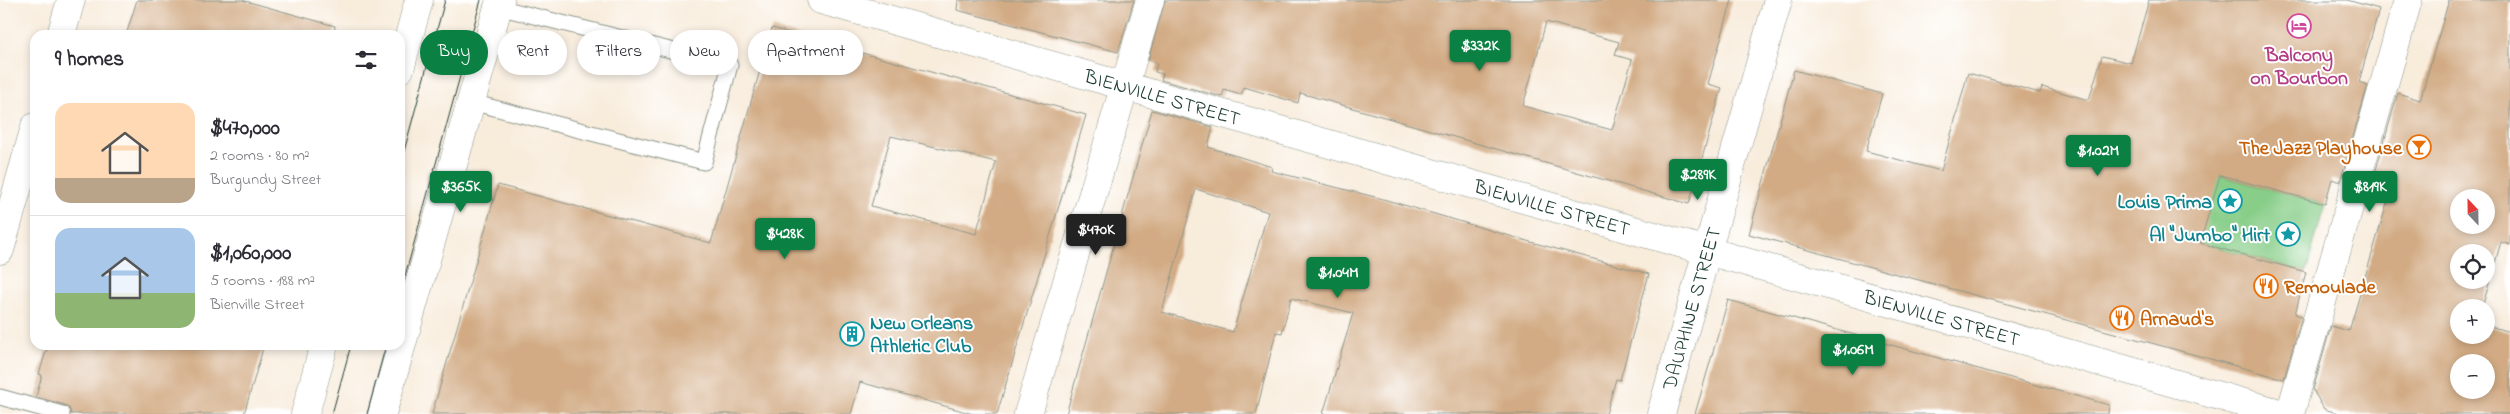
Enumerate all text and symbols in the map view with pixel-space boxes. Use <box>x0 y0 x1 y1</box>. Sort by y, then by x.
hotel icon: Balcony on Bourbon <box>2286 13 2312 39</box>
chip: Buy <box>420 30 488 75</box>
chip: Rent <box>498 30 567 75</box>
chip: Filters <box>577 30 660 75</box>
chip: New <box>670 30 738 75</box>
chip: Apartment <box>748 30 863 75</box>
pin: $332K <box>1445 30 1515 72</box>
text: $332K <box>1461 34 1499 58</box>
place label: Balcony on Bourbon <box>2250 42 2348 94</box>
text: 9 homes <box>55 45 124 75</box>
icon: filters <box>352 46 380 74</box>
street label: BIENVILLE STREET <box>1080 63 1243 135</box>
text: $470,000 <box>210 114 280 144</box>
icon: home <box>95 123 155 183</box>
pin: $1.02M <box>2057 134 2139 177</box>
bar icon: The Jazz Playhouse <box>2406 134 2432 160</box>
place label: The Jazz Playhouse <box>2239 135 2403 165</box>
text: $1.02M <box>2077 139 2119 163</box>
text: 2 rooms · 80 m² <box>210 144 310 168</box>
pin: $289K <box>1663 158 1733 201</box>
text: $289K <box>1680 163 1716 187</box>
text: Burgundy Street <box>210 168 321 192</box>
pin: $365K <box>426 170 496 213</box>
pin: $819K <box>2335 170 2405 213</box>
street label: BIENVILLE STREET <box>1469 173 1633 245</box>
text: $365K <box>441 175 481 199</box>
text: $819K <box>2353 175 2387 199</box>
place icon: Louis Prima <box>2217 188 2243 214</box>
place label: Louis Prima <box>2118 189 2212 218</box>
north arrow <box>2450 189 2495 234</box>
map controls <box>2450 189 2495 399</box>
pin: $470K <box>1061 214 1131 256</box>
pin: $428K <box>750 218 820 260</box>
text: $470K <box>1077 218 1115 242</box>
place icon: Al "Jumbo" Hirt <box>2275 221 2301 247</box>
text: $428K <box>766 222 804 246</box>
place label: Al "Jumbo" Hirt <box>2149 222 2270 251</box>
street label: DAUPHINE STREET <box>1656 224 1730 395</box>
text: $1,060,000 <box>210 239 291 269</box>
button: locate <box>2450 244 2495 289</box>
icon: home <box>95 248 155 308</box>
pin: $1.04M <box>1297 256 1379 299</box>
text: $1.04M <box>1317 261 1359 285</box>
text: 5 rooms · 188 m² <box>210 269 315 293</box>
restaurant icon: Remoulade <box>2253 273 2279 299</box>
place label: Remoulade <box>2284 274 2377 303</box>
street label: BIENVILLE STREET <box>1859 284 2023 356</box>
text: Bienville Street <box>210 293 305 317</box>
button: + <box>2450 299 2495 344</box>
restaurant icon: Arnaud's <box>2109 305 2135 331</box>
place label: Arnaud's <box>2140 306 2214 335</box>
place label: New Orleans Athletic Club <box>870 310 973 362</box>
building icon: New Orleans Athletic Club <box>839 321 865 347</box>
pin: $1.06M <box>1812 334 1894 376</box>
text: $1.06M <box>1832 338 1874 362</box>
button: − <box>2450 354 2495 399</box>

